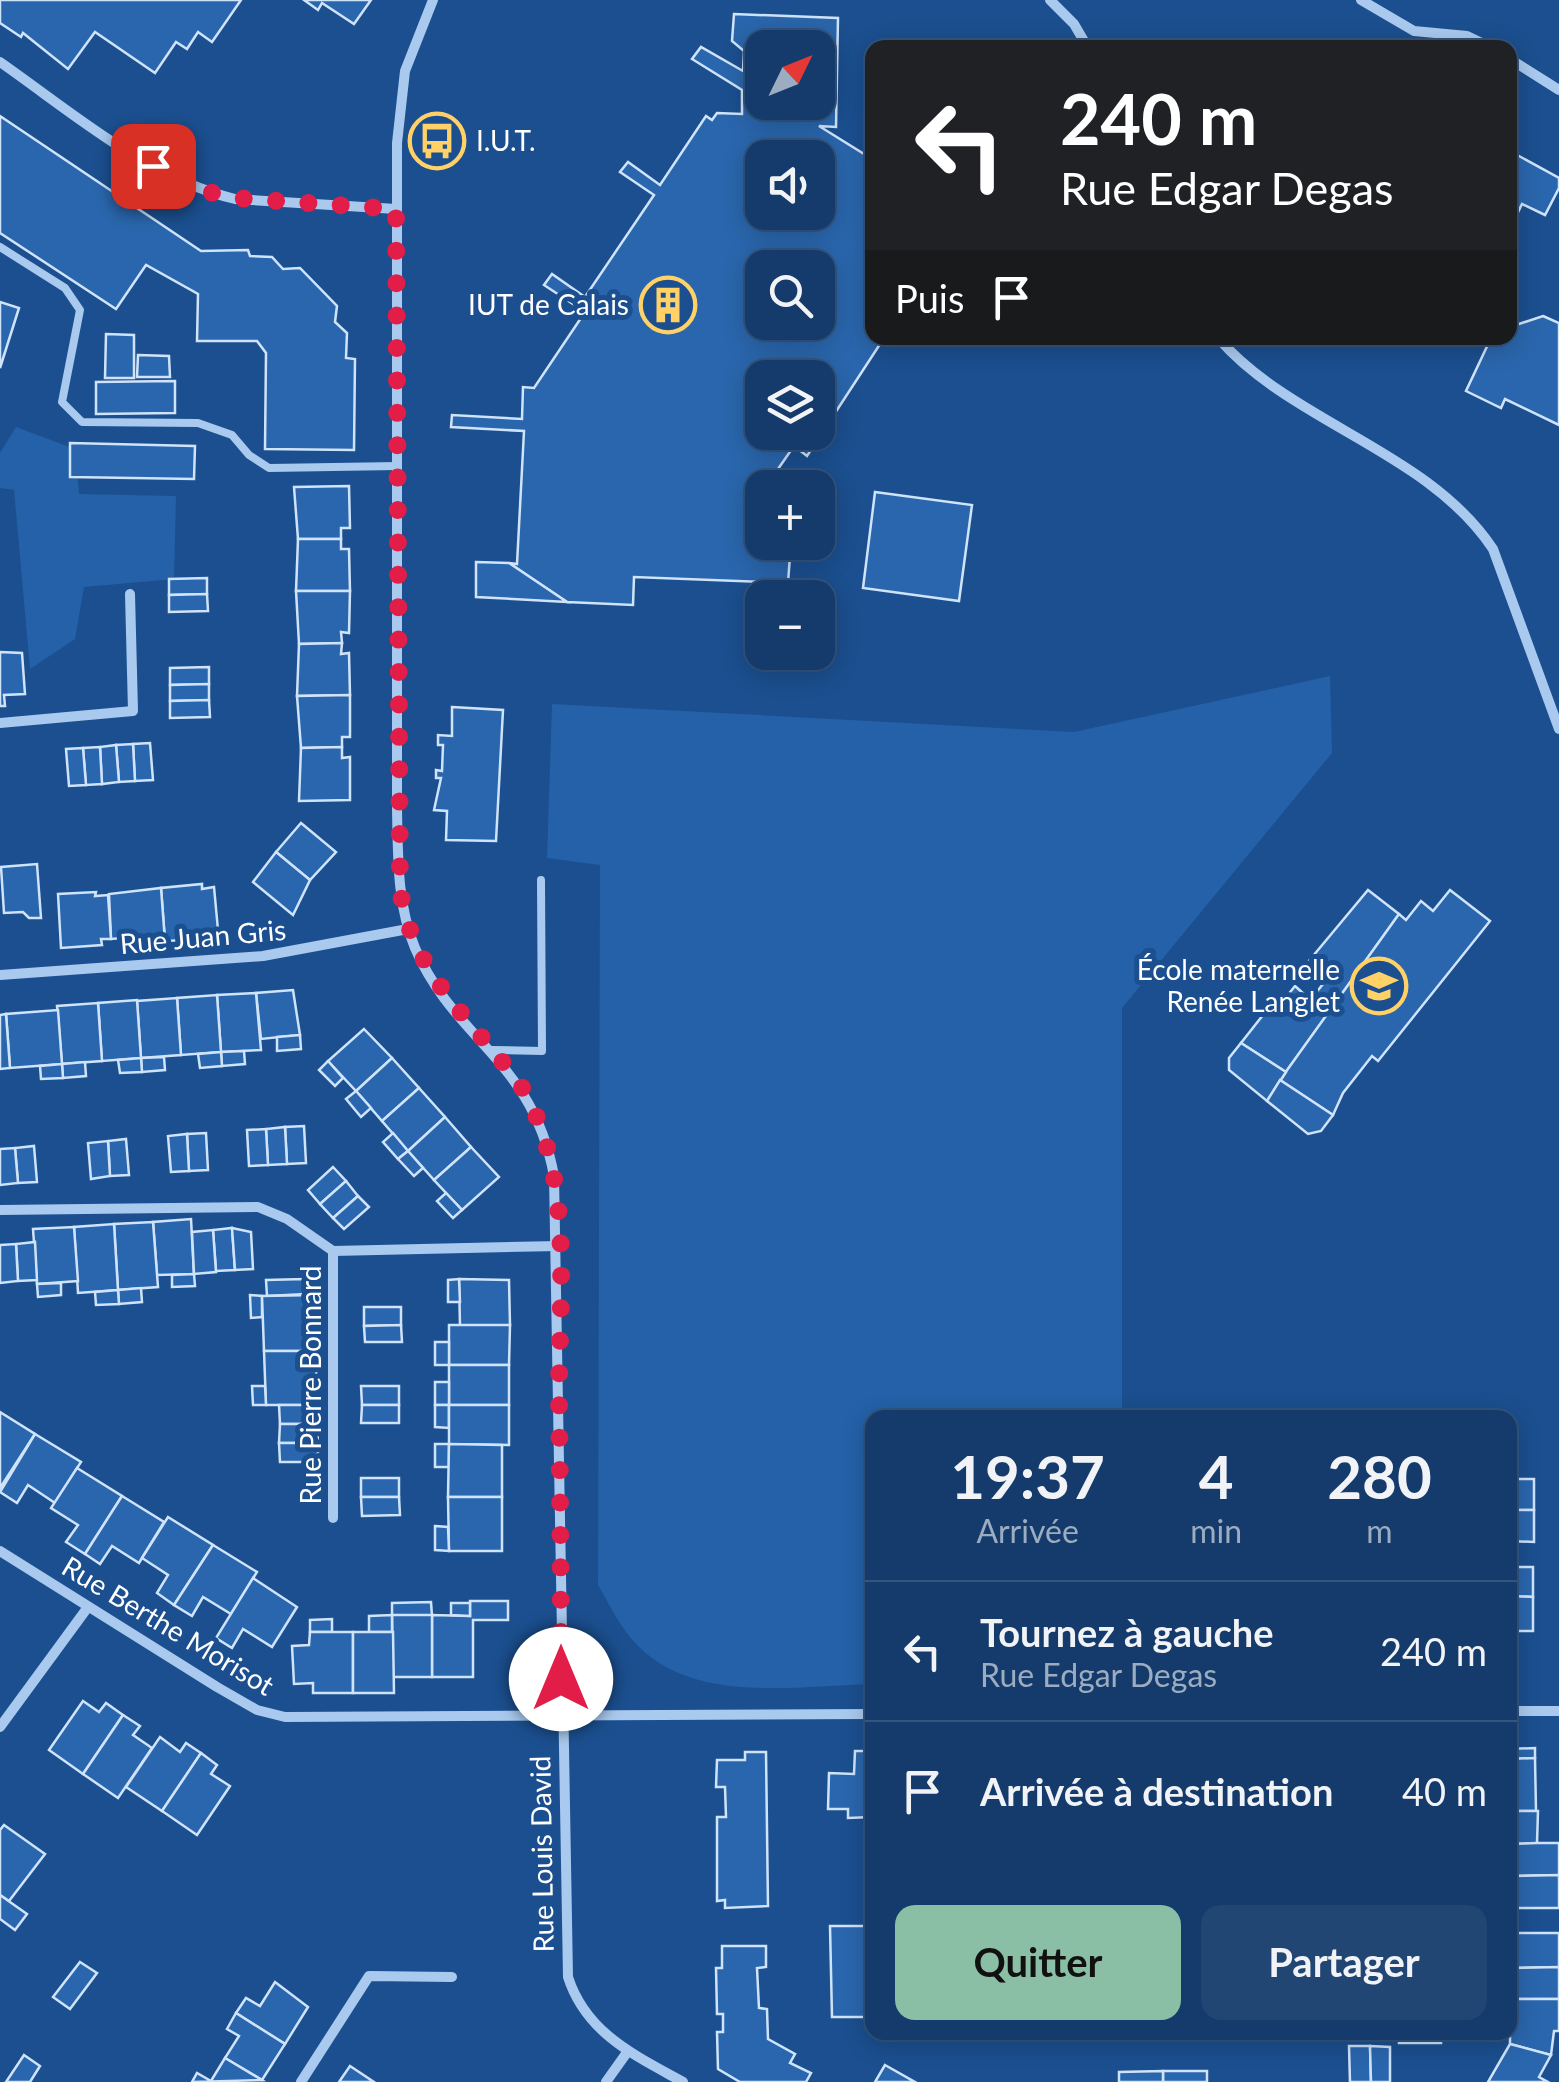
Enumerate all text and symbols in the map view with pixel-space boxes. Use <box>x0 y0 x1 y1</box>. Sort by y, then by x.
north arrow <box>745 30 835 120</box>
map controls <box>745 30 835 670</box>
text: 240 m <box>1060 76 1257 160</box>
icon: left <box>895 80 1025 210</box>
bus stop icon: I.U.T. <box>407 111 467 171</box>
place label: I.U.T. <box>476 123 536 157</box>
pin <box>111 124 196 209</box>
icon: arrive <box>126 139 181 194</box>
button: sound <box>745 140 835 230</box>
text: Rue Edgar Degas <box>1060 161 1394 215</box>
button: search <box>745 250 835 340</box>
icon: arrive <box>984 270 1039 325</box>
building icon: IUT de Calais <box>638 275 698 335</box>
text: Puis <box>895 275 964 321</box>
place label: IUT de Calais <box>468 287 629 321</box>
button: layers <box>745 360 835 450</box>
button: + <box>745 470 835 560</box>
button: − <box>745 580 835 670</box>
street label: Rue Juan Gris <box>118 912 287 960</box>
place label: École maternelle Renée Langlet <box>1137 952 1340 1018</box>
school or university icon: École maternelle Renée Langlet <box>1349 956 1409 1016</box>
street label: Rue Pierre Bonnard <box>293 1266 327 1504</box>
text: 19:37 <box>950 1440 1105 1512</box>
text: 4 <box>1199 1440 1234 1512</box>
text: 280 <box>1327 1440 1432 1512</box>
text: Arrivée <box>976 1511 1079 1550</box>
text: min <box>1190 1511 1242 1550</box>
text: m <box>1366 1511 1393 1550</box>
street label: Rue Berthe Morisot <box>56 1548 281 1702</box>
text: Tournez à gauche <box>980 1609 1273 1655</box>
icon: left <box>895 1624 950 1679</box>
position arrow <box>509 1627 613 1731</box>
text: 240 m <box>1380 1628 1487 1674</box>
text: Rue Edgar Degas <box>980 1655 1217 1694</box>
street label: Rue Louis David <box>522 1755 560 1953</box>
icon: arrive <box>895 1764 950 1819</box>
text: Arrivée à destination <box>980 1768 1333 1814</box>
text: 40 m <box>1402 1768 1487 1814</box>
button: Quitter <box>895 1905 1181 2020</box>
button: Partager <box>1201 1905 1487 2020</box>

